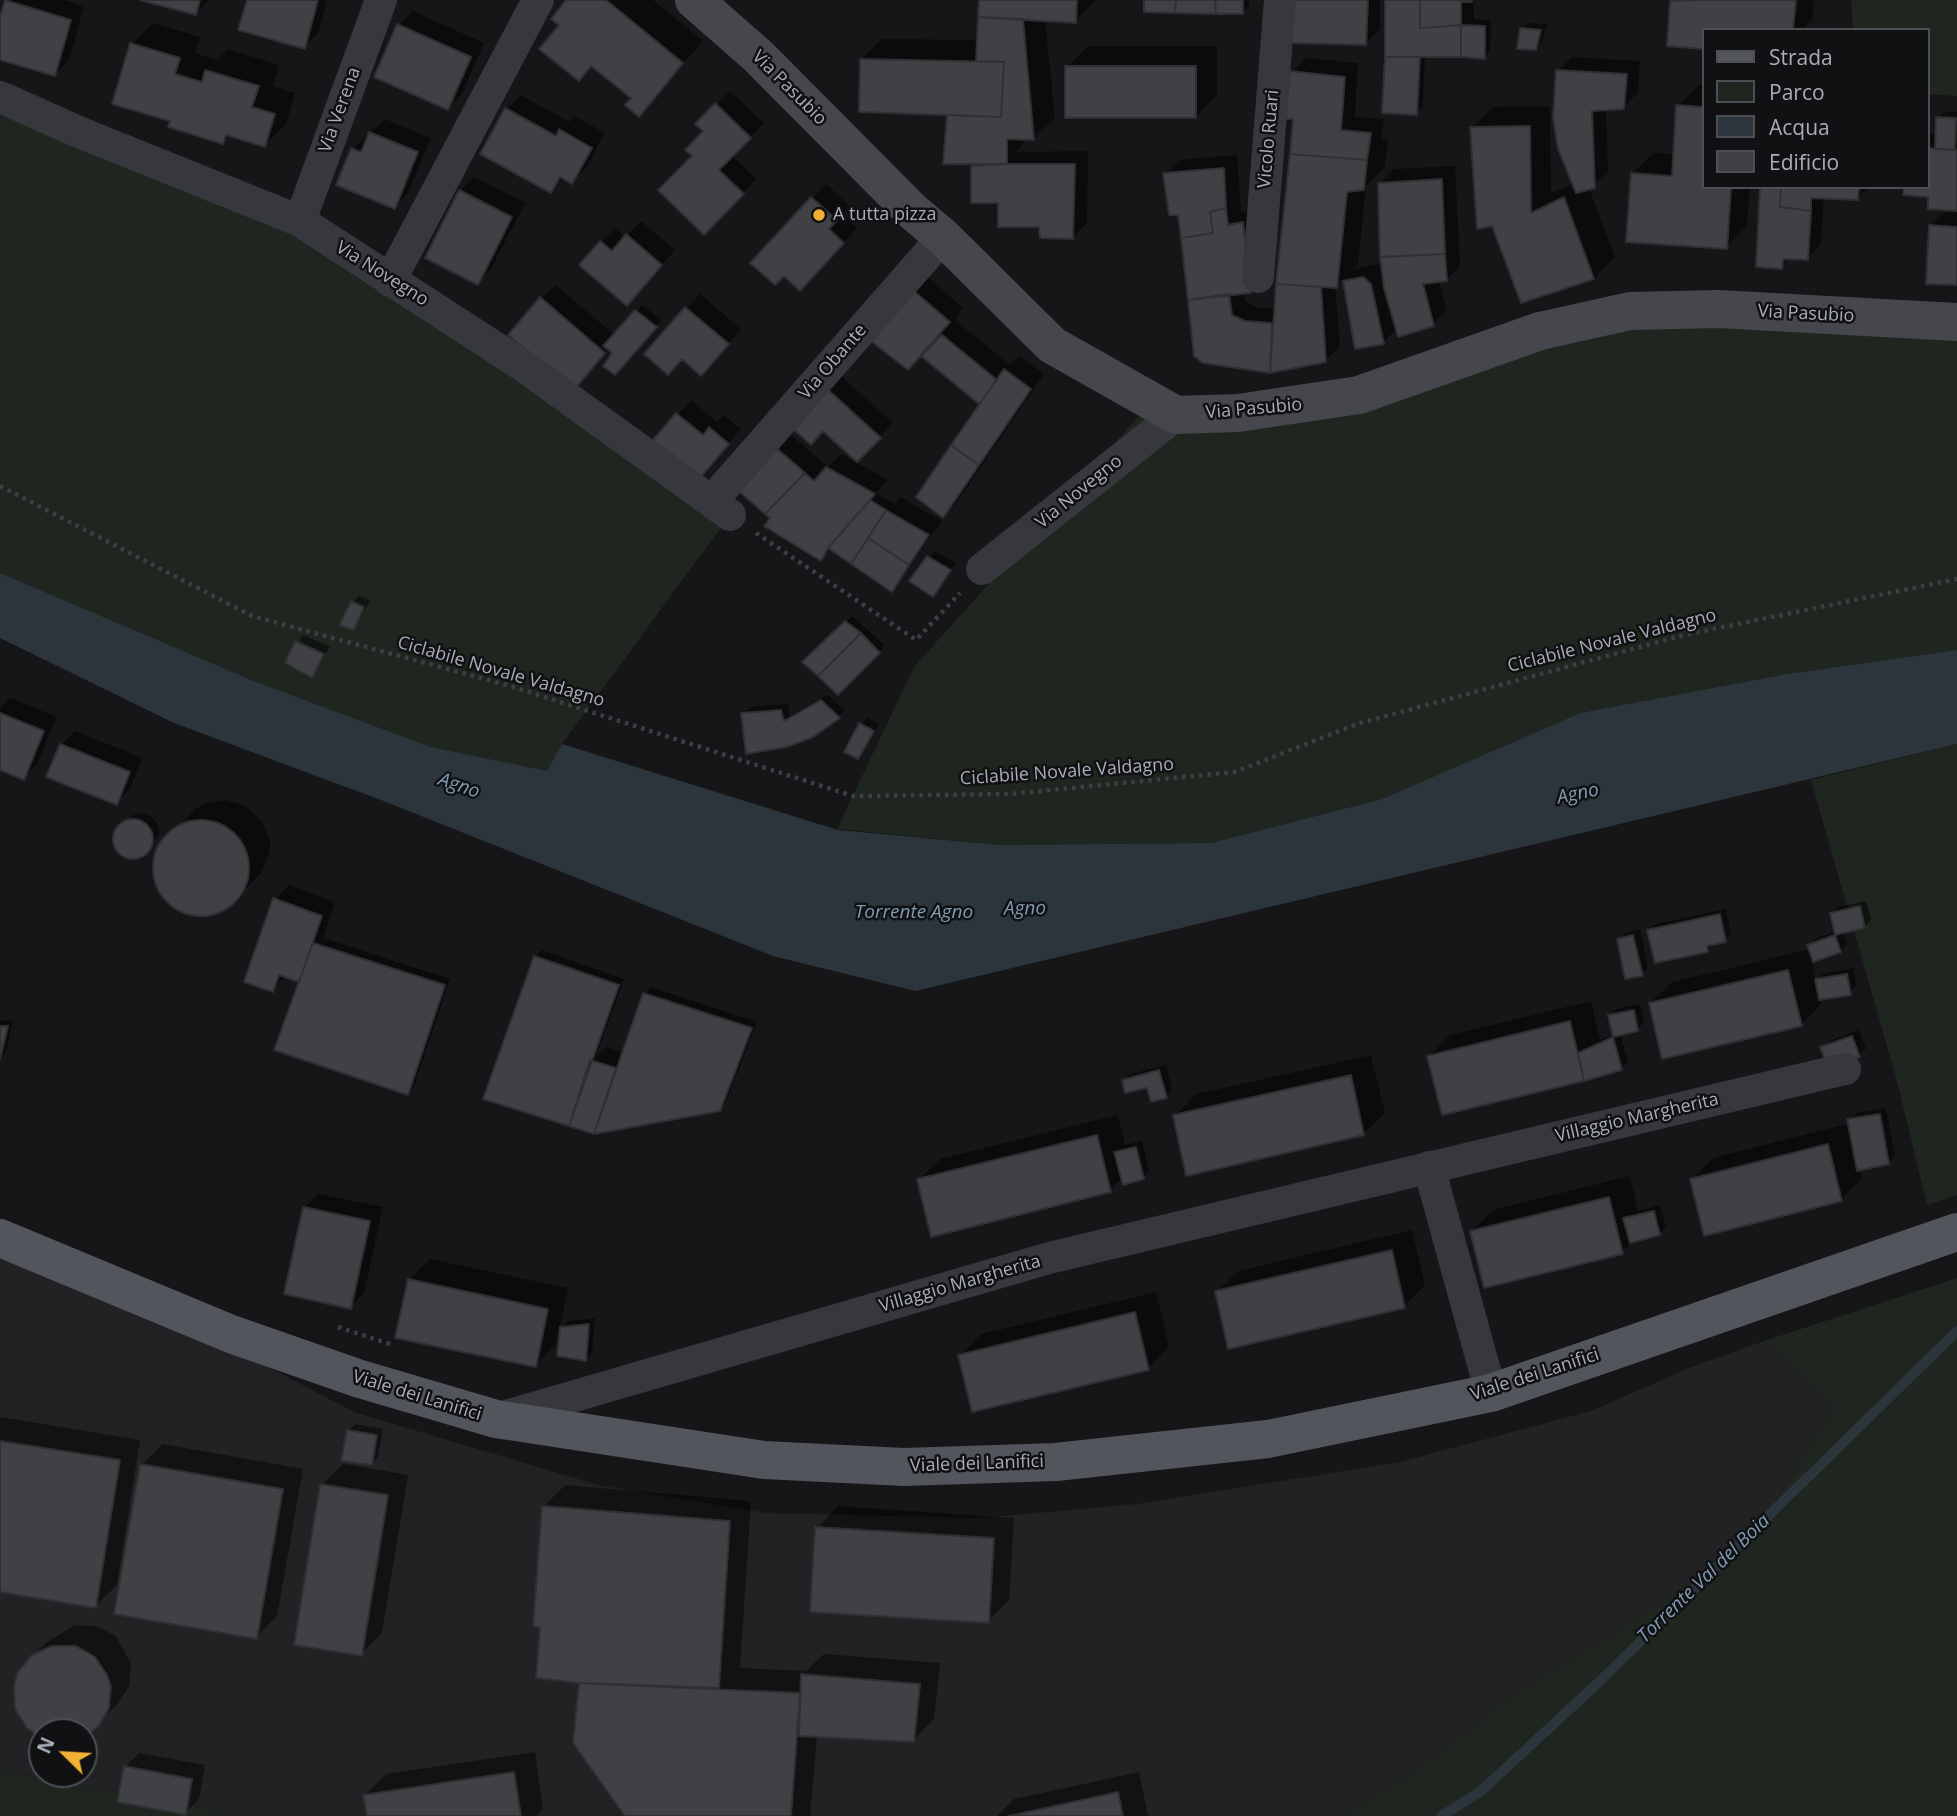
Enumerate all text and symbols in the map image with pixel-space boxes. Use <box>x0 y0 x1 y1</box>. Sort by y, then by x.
legend <box>1702 28 1929 189</box>
text: Strada <box>1769 43 1833 71</box>
street label: Via Pasubio <box>747 46 831 130</box>
street label: Via Verena <box>315 64 365 156</box>
text: Parco <box>1769 78 1825 106</box>
street label: Vicolo Ruari <box>1254 89 1284 189</box>
text: Acqua <box>1769 113 1830 141</box>
text: Edificio <box>1769 148 1839 176</box>
place label: A tutta pizza <box>833 204 936 226</box>
marker: A tutta pizza <box>811 207 827 223</box>
street label: Via Novegno <box>332 237 432 311</box>
street label: Via Pasubio <box>1757 301 1855 327</box>
street label: Via Obante <box>794 320 872 404</box>
street label: Via Pasubio <box>1205 394 1303 424</box>
street label: Via Novegno <box>1031 451 1127 533</box>
street label: Ciclabile Novale Valdagno <box>1505 605 1719 677</box>
street label: Ciclabile Novale Valdagno <box>395 632 607 712</box>
street label: Ciclabile Novale Valdagno <box>959 754 1175 790</box>
water label: Agno <box>435 768 483 804</box>
water label: Agno <box>1555 778 1601 810</box>
water label: Agno <box>1004 897 1046 921</box>
water label: Torrente Agno <box>855 902 973 924</box>
street label: Villaggio Margherita <box>1553 1089 1721 1147</box>
street label: Villaggio Margherita <box>877 1251 1043 1317</box>
street label: Viale dei Lanifici <box>1468 1344 1602 1406</box>
street label: Viale dei Lanifici <box>350 1366 484 1426</box>
street label: Viale dei Lanifici <box>910 1451 1044 1477</box>
water label: Torrente Val del Boia <box>1633 1510 1775 1648</box>
north arrow <box>28 1718 98 1788</box>
text: N <box>31 1733 61 1758</box>

